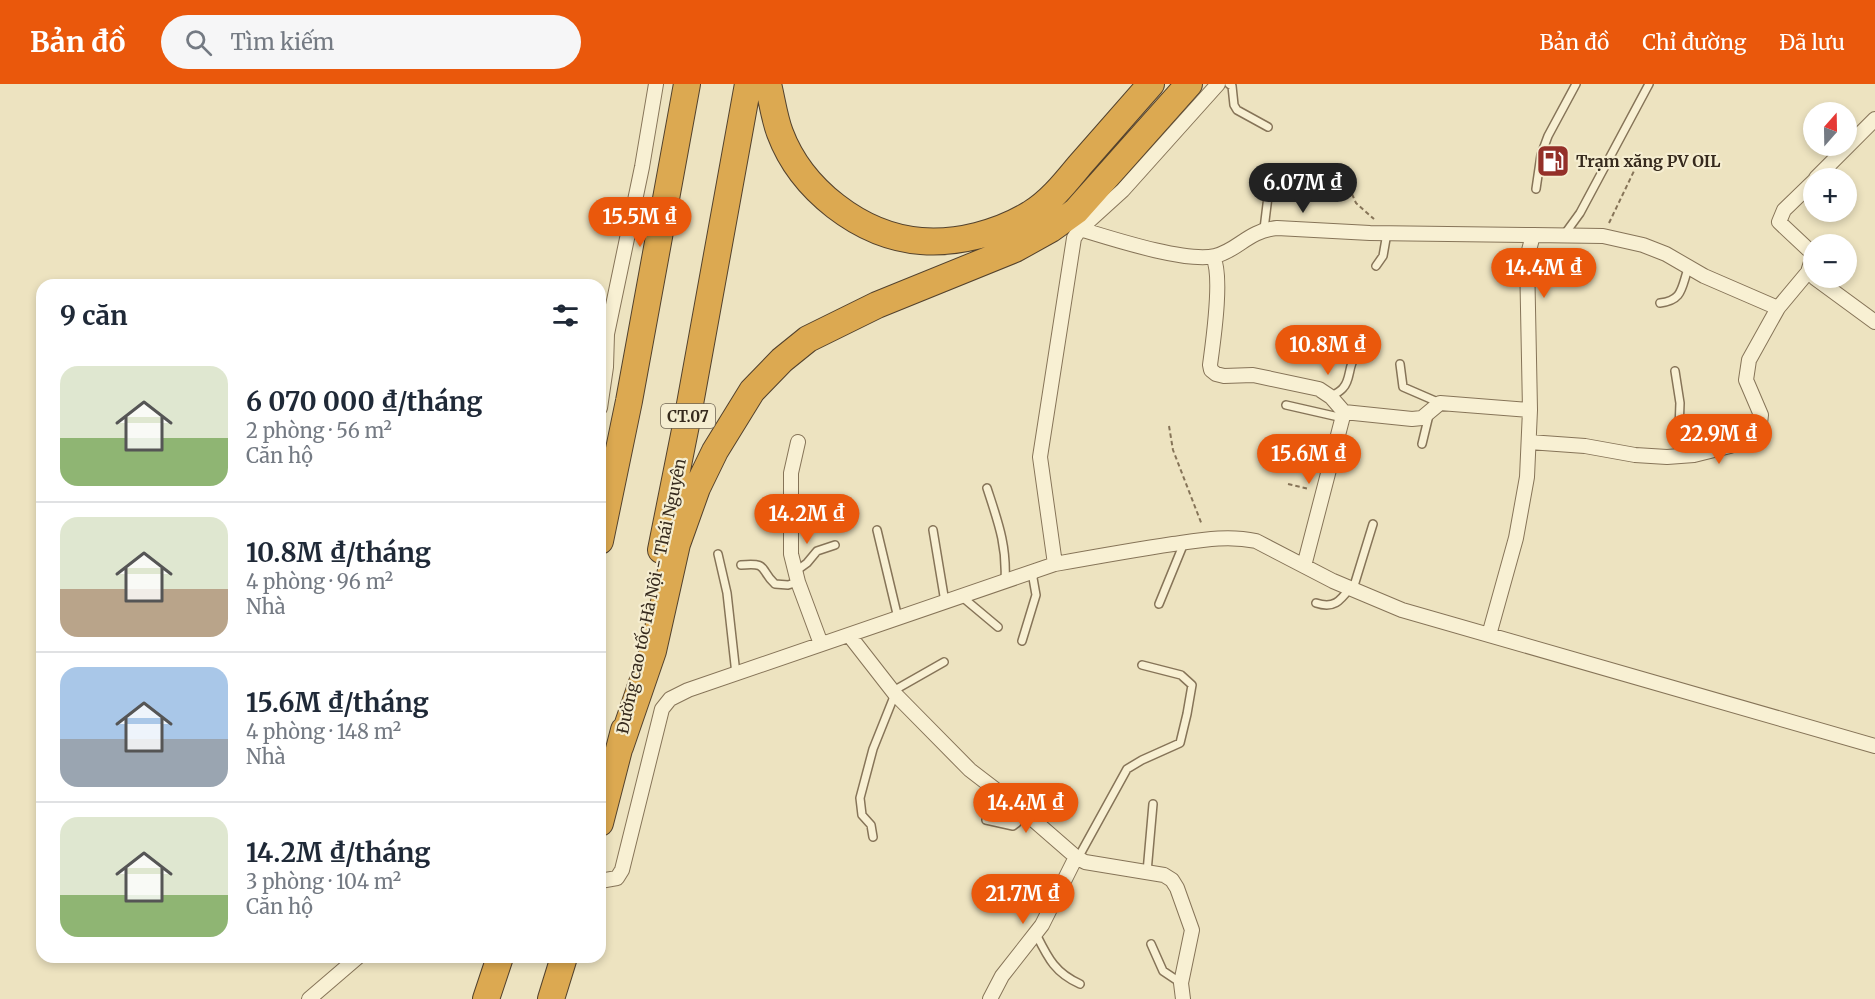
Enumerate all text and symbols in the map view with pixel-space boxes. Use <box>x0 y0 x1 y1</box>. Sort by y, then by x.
search box <box>161 15 581 69</box>
text: Bản đồ <box>30 24 125 60</box>
icon: search <box>182 26 215 59</box>
text: Tìm kiếm <box>230 28 334 56</box>
text: Bản đồ <box>1539 29 1609 56</box>
text: Chỉ đường <box>1642 29 1746 56</box>
text: Đã lưu <box>1779 29 1845 56</box>
north arrow <box>1803 102 1857 156</box>
map controls <box>1803 102 1857 288</box>
fuel station icon: Trạm xăng PV OIL <box>1535 143 1571 179</box>
place label: Trạm xăng PV OIL <box>1576 151 1720 171</box>
pin: 6.07M ₫ <box>1248 163 1358 214</box>
button: + <box>1803 168 1857 222</box>
text: 6.07M ₫ <box>1263 170 1343 195</box>
pin: 15.5M ₫ <box>585 197 695 248</box>
text: 15.5M ₫ <box>602 204 678 229</box>
button: − <box>1803 234 1857 288</box>
pin: 14.4M ₫ <box>1489 248 1599 299</box>
text: 14.4M ₫ <box>1505 255 1583 280</box>
text: 9 căn <box>60 299 128 332</box>
icon: filters <box>549 299 582 332</box>
pin: 10.8M ₫ <box>1273 325 1383 376</box>
text: 10.8M ₫ <box>1289 332 1367 357</box>
text: 6 070 000 ₫/tháng <box>246 385 483 418</box>
icon: home <box>108 390 180 462</box>
road number: CT.07 <box>661 404 715 428</box>
pin: 22.9M ₫ <box>1664 414 1774 465</box>
text: 2 phòng · 56 m² <box>246 418 392 443</box>
text: 22.9M ₫ <box>1680 421 1758 446</box>
pin: 15.6M ₫ <box>1254 434 1364 485</box>
text: 15.6M ₫ <box>1271 441 1347 466</box>
text: Căn hộ <box>246 443 313 468</box>
street label: Đường cao tốc Hà Nội - Thái Nguyên <box>612 456 690 735</box>
pin: 14.2M ₫ <box>752 494 862 545</box>
text: 14.2M ₫ <box>768 501 846 526</box>
text: 10.8M ₫/tháng <box>246 536 431 569</box>
icon: home <box>108 541 180 613</box>
text: 4 phòng · 96 m² <box>246 569 393 594</box>
text: Nhà <box>246 594 285 619</box>
text: 15.6M ₫/tháng <box>246 686 429 719</box>
icon: home <box>108 691 180 763</box>
text: 4 phòng · 148 m² <box>246 719 401 744</box>
text: Nhà <box>246 744 285 769</box>
pin: 14.4M ₫ <box>971 783 1081 834</box>
text: 14.4M ₫ <box>987 790 1065 815</box>
text: 14.2M ₫/tháng <box>246 836 431 869</box>
icon: home <box>108 841 180 913</box>
text: 3 phòng · 104 m² <box>246 869 401 894</box>
pin: 21.7M ₫ <box>968 874 1078 925</box>
text: 21.7M ₫ <box>985 881 1061 906</box>
text: Căn hộ <box>246 894 313 919</box>

